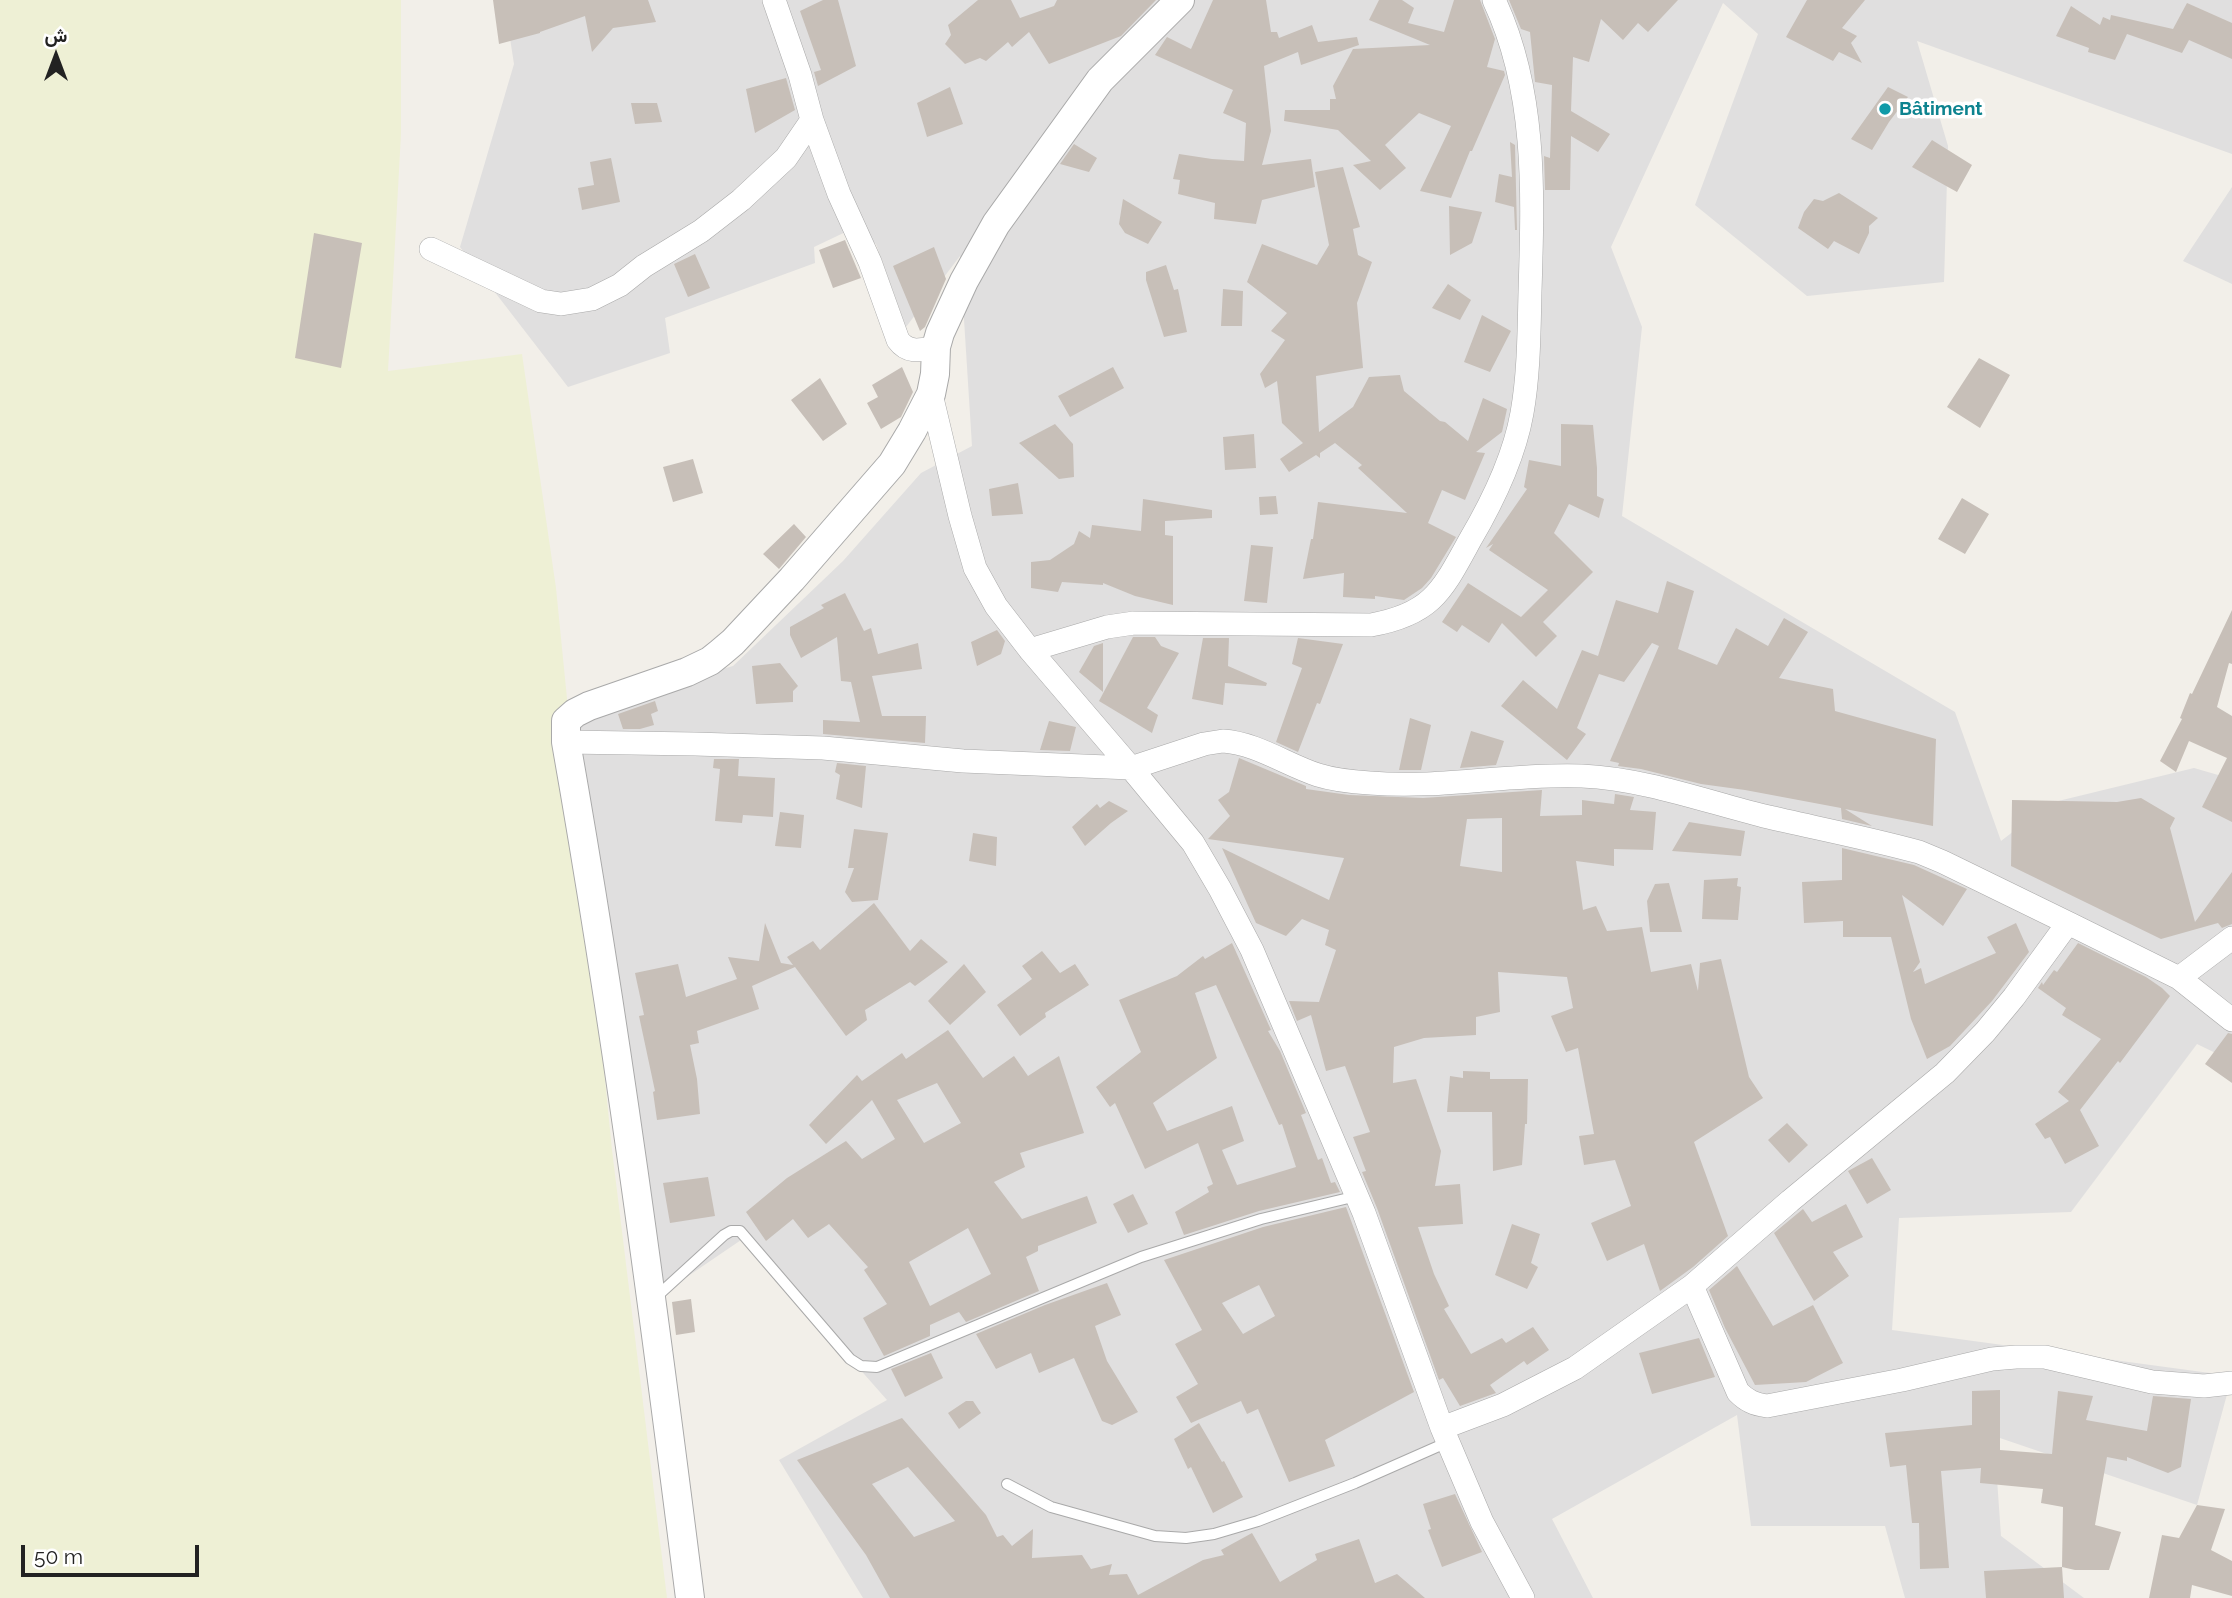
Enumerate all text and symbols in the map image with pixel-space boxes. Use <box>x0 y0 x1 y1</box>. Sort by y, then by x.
north arrow <box>21 21 91 91</box>
text: ش <box>45 24 67 46</box>
place label: Bâtiment <box>1899 98 1983 120</box>
marker: Bâtiment <box>1877 101 1893 117</box>
scale bar <box>24 1532 203 1576</box>
text: 50 m <box>34 1544 83 1569</box>

